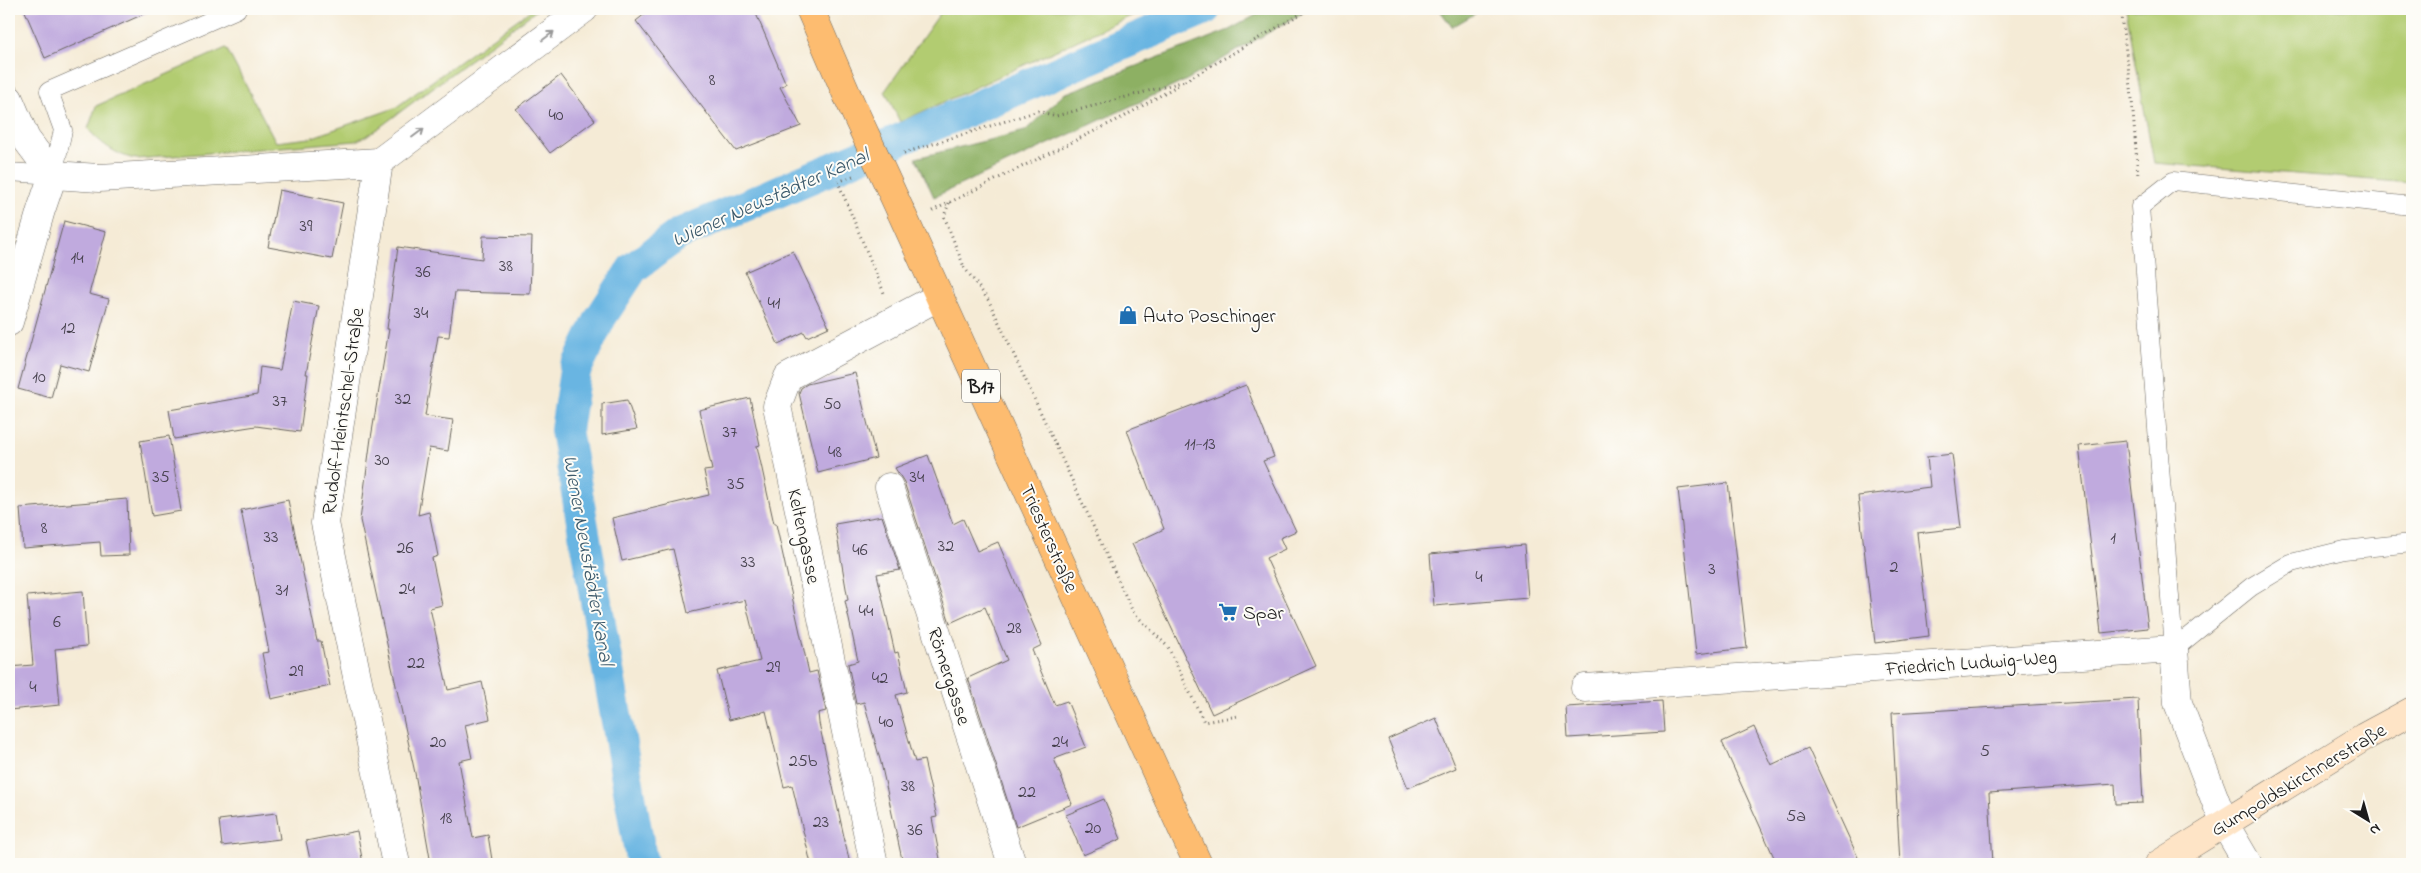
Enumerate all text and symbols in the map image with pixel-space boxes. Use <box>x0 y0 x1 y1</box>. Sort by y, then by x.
one-way arrow <box>541 30 554 41</box>
house number: 8 <box>709 68 716 94</box>
house number: 40 <box>548 103 564 129</box>
one-way arrow <box>411 128 425 138</box>
water label: Wiener Neustädter Kanal <box>668 141 876 256</box>
house number: 39 <box>300 214 313 240</box>
house number: 14 <box>70 246 84 272</box>
house number: 38 <box>499 254 513 280</box>
house number: 36 <box>415 260 431 286</box>
house number: 41 <box>767 291 781 317</box>
house number: 34 <box>414 301 429 327</box>
place label: Auto Poschinger <box>1143 303 1277 333</box>
shop icon: Auto Poschinger <box>1117 304 1139 326</box>
street label: Rudolf-Heintschel-Straße <box>316 306 373 517</box>
house number: 12 <box>61 316 75 342</box>
house number: 10 <box>32 365 46 391</box>
road number: B17 <box>962 370 1000 402</box>
house number: 32 <box>395 387 411 413</box>
house number: 37 <box>273 389 288 415</box>
house number: 50 <box>823 392 841 418</box>
house number: 37 <box>723 420 738 446</box>
house number: 11-13 <box>1184 432 1216 458</box>
house number: 48 <box>828 440 842 466</box>
house number: 30 <box>374 448 390 474</box>
water label: Wiener Neustädter Kanal <box>554 453 621 670</box>
house number: 35 <box>152 465 170 491</box>
house number: 34 <box>910 465 925 491</box>
house number: 35 <box>727 472 745 498</box>
street label: Triesterstraße <box>1011 480 1084 598</box>
street label: Keltengasse <box>777 486 827 587</box>
house number: 8 <box>41 516 48 542</box>
house number: 33 <box>264 525 278 551</box>
house number: 1 <box>2110 526 2116 552</box>
house number: 32 <box>938 534 954 560</box>
house number: 26 <box>397 536 414 562</box>
house number: 46 <box>852 538 868 564</box>
house number: 33 <box>741 550 755 576</box>
house number: 2 <box>1890 555 1899 581</box>
house number: 3 <box>1708 557 1716 583</box>
house number: 4 <box>1475 565 1483 591</box>
house number: 24 <box>399 577 416 603</box>
house number: 31 <box>275 578 289 604</box>
house number: 44 <box>859 599 874 625</box>
place label: Spar <box>1243 600 1285 629</box>
supermarket icon: Spar <box>1217 601 1239 623</box>
house number: 6 <box>53 610 61 636</box>
house number: 28 <box>1006 616 1022 642</box>
street label: Römergasse <box>917 624 977 730</box>
street label: Friedrich Ludwig-Weg <box>1884 644 2058 686</box>
house number: 22 <box>407 651 425 677</box>
house number: 29 <box>766 655 781 681</box>
house number: 29 <box>289 659 304 685</box>
house number: 42 <box>872 666 888 692</box>
house number: 4 <box>29 675 37 701</box>
house number: 40 <box>878 710 894 736</box>
street label: Gumpoldskirchnerstraße <box>2206 717 2393 845</box>
house number: 20 <box>430 730 447 756</box>
house number: 24 <box>1052 730 1069 756</box>
house number: 5 <box>1980 739 1990 765</box>
house number: 25b <box>789 749 818 775</box>
house number: 38 <box>901 774 915 800</box>
house number: 22 <box>1018 780 1036 806</box>
north arrow <box>2344 796 2394 846</box>
house number: 5a <box>1786 804 1806 830</box>
house number: 18 <box>440 806 452 832</box>
house number: 23 <box>813 810 829 836</box>
house number: 20 <box>1085 816 1102 842</box>
house number: 36 <box>907 818 923 844</box>
text: N <box>2365 818 2385 840</box>

